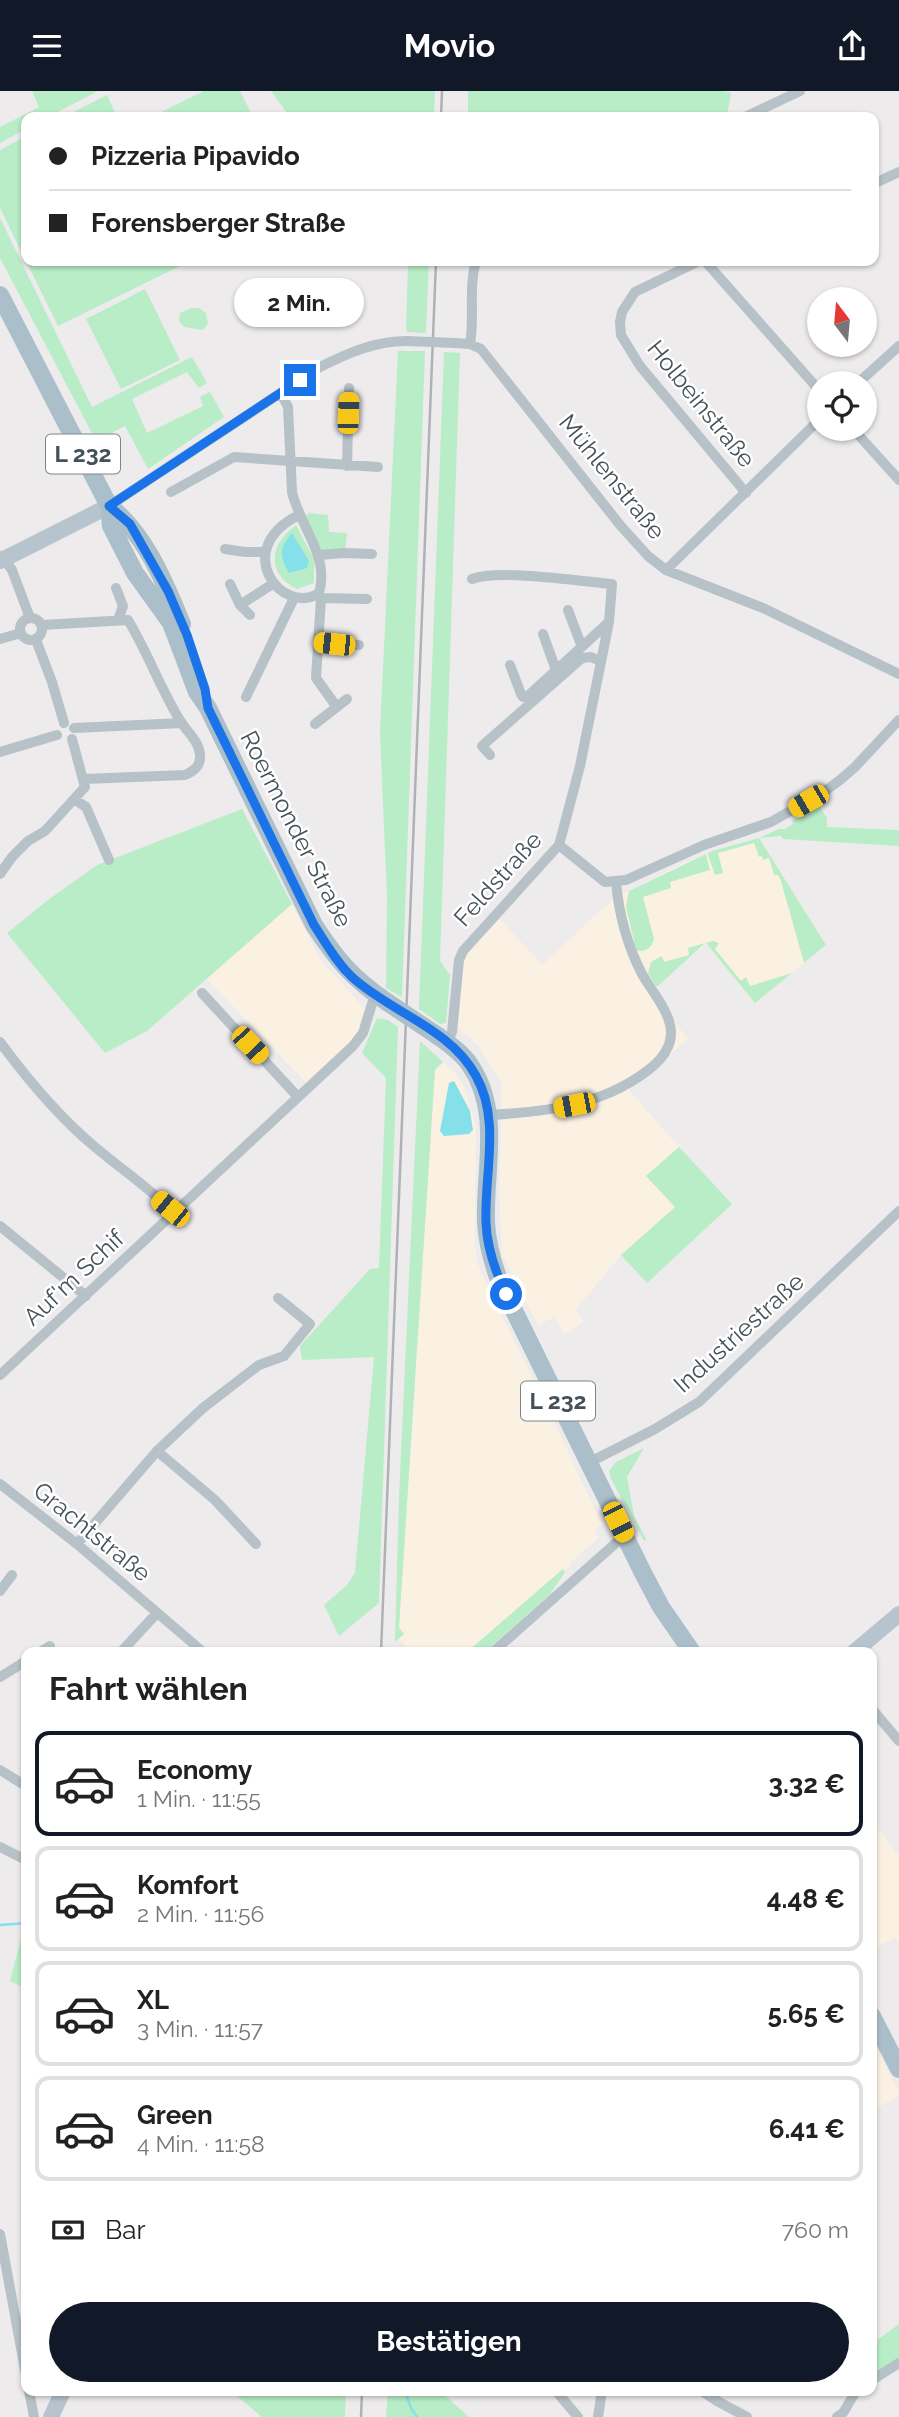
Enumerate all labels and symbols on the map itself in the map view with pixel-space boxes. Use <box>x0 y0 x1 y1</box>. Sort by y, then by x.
callout: 2 Min. <box>235 279 365 327</box>
north arrow <box>807 287 877 357</box>
street label: Holbeinstraße <box>641 334 761 473</box>
route end <box>284 364 316 396</box>
car <box>337 392 360 434</box>
street label: Mühlenstraße <box>553 408 672 545</box>
road number: L 232 <box>46 435 120 473</box>
car <box>313 631 356 657</box>
street label: Roermonder Straße <box>234 726 359 932</box>
car <box>785 781 832 821</box>
street label: Feldstraße <box>448 825 548 932</box>
car <box>228 1022 273 1068</box>
car <box>552 1091 597 1119</box>
car <box>148 1188 193 1230</box>
street label: Auf'm Schif <box>17 1223 131 1331</box>
street label: Industriestraße <box>668 1267 810 1399</box>
route start <box>490 1278 522 1310</box>
road number: L 232 <box>521 1381 595 1421</box>
street label: Grachtstraße <box>28 1476 157 1588</box>
car <box>600 1499 637 1545</box>

